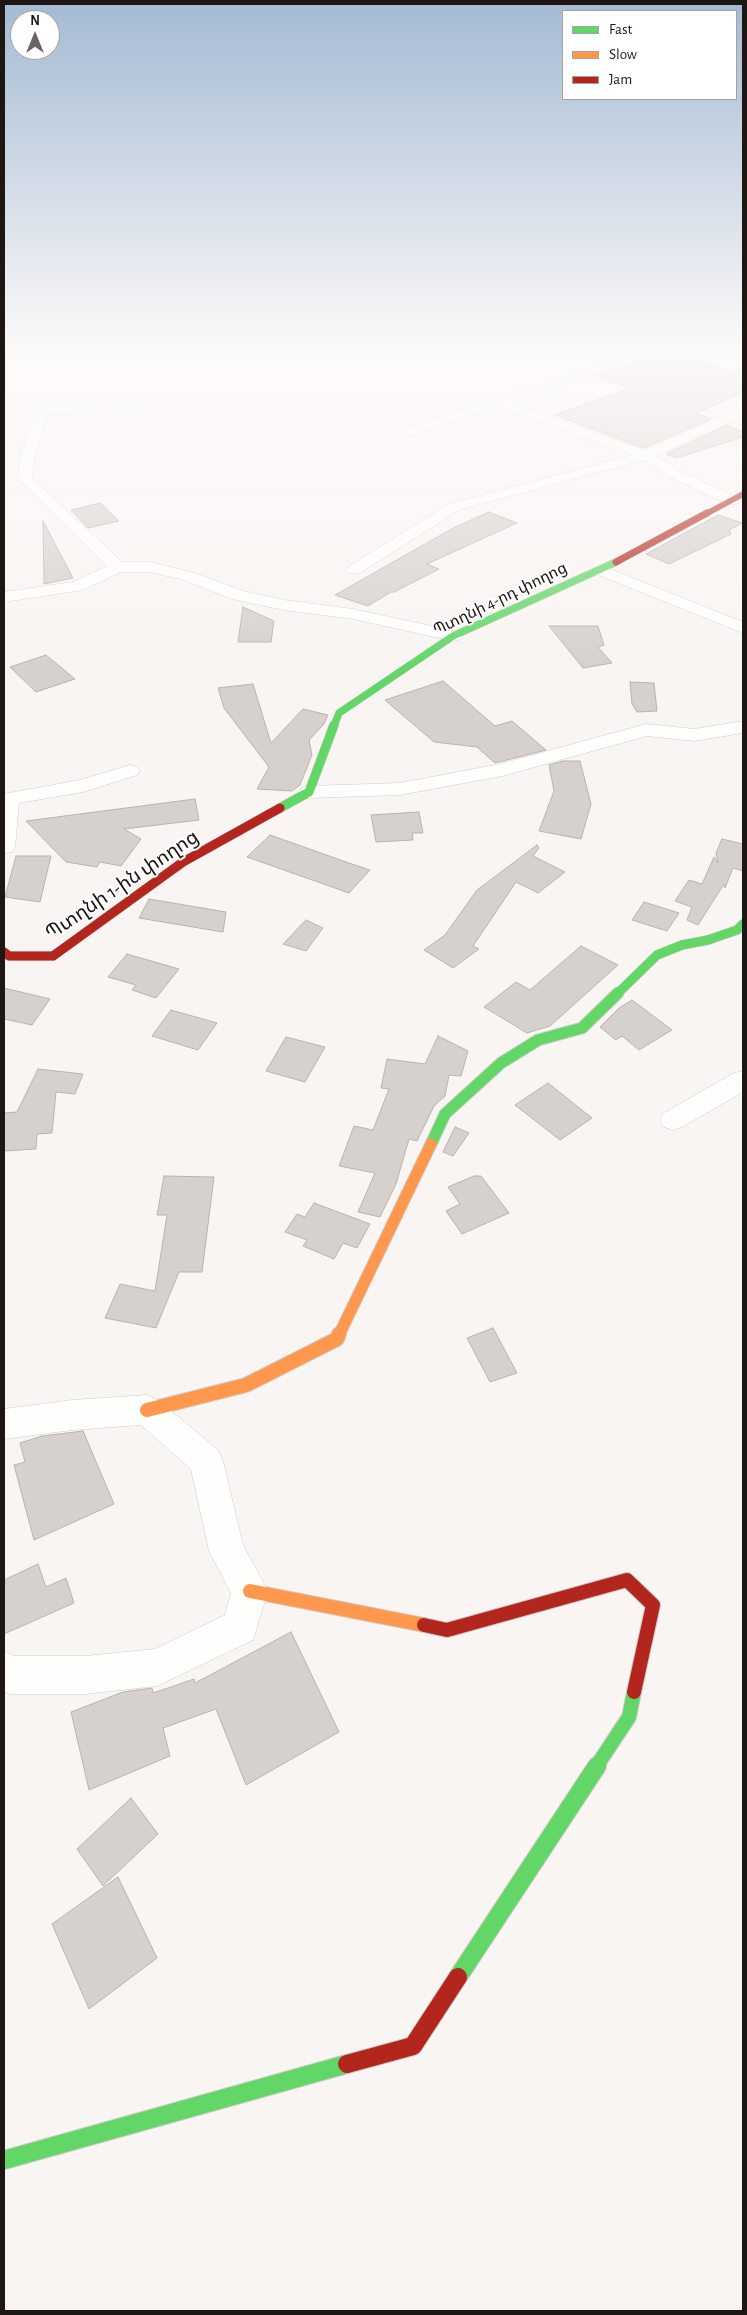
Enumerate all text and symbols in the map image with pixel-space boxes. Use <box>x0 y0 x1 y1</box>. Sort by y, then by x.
north arrow <box>10 10 60 60</box>
legend <box>562 10 737 100</box>
text: N <box>30 14 40 28</box>
text: Fast <box>609 22 632 37</box>
text: Slow <box>609 47 637 62</box>
text: Jam <box>609 72 632 87</box>
street label: Պտղնի 4-րդ փողոց <box>430 558 570 640</box>
street label: Պտղնի 1-ին փողոց <box>41 825 203 945</box>

